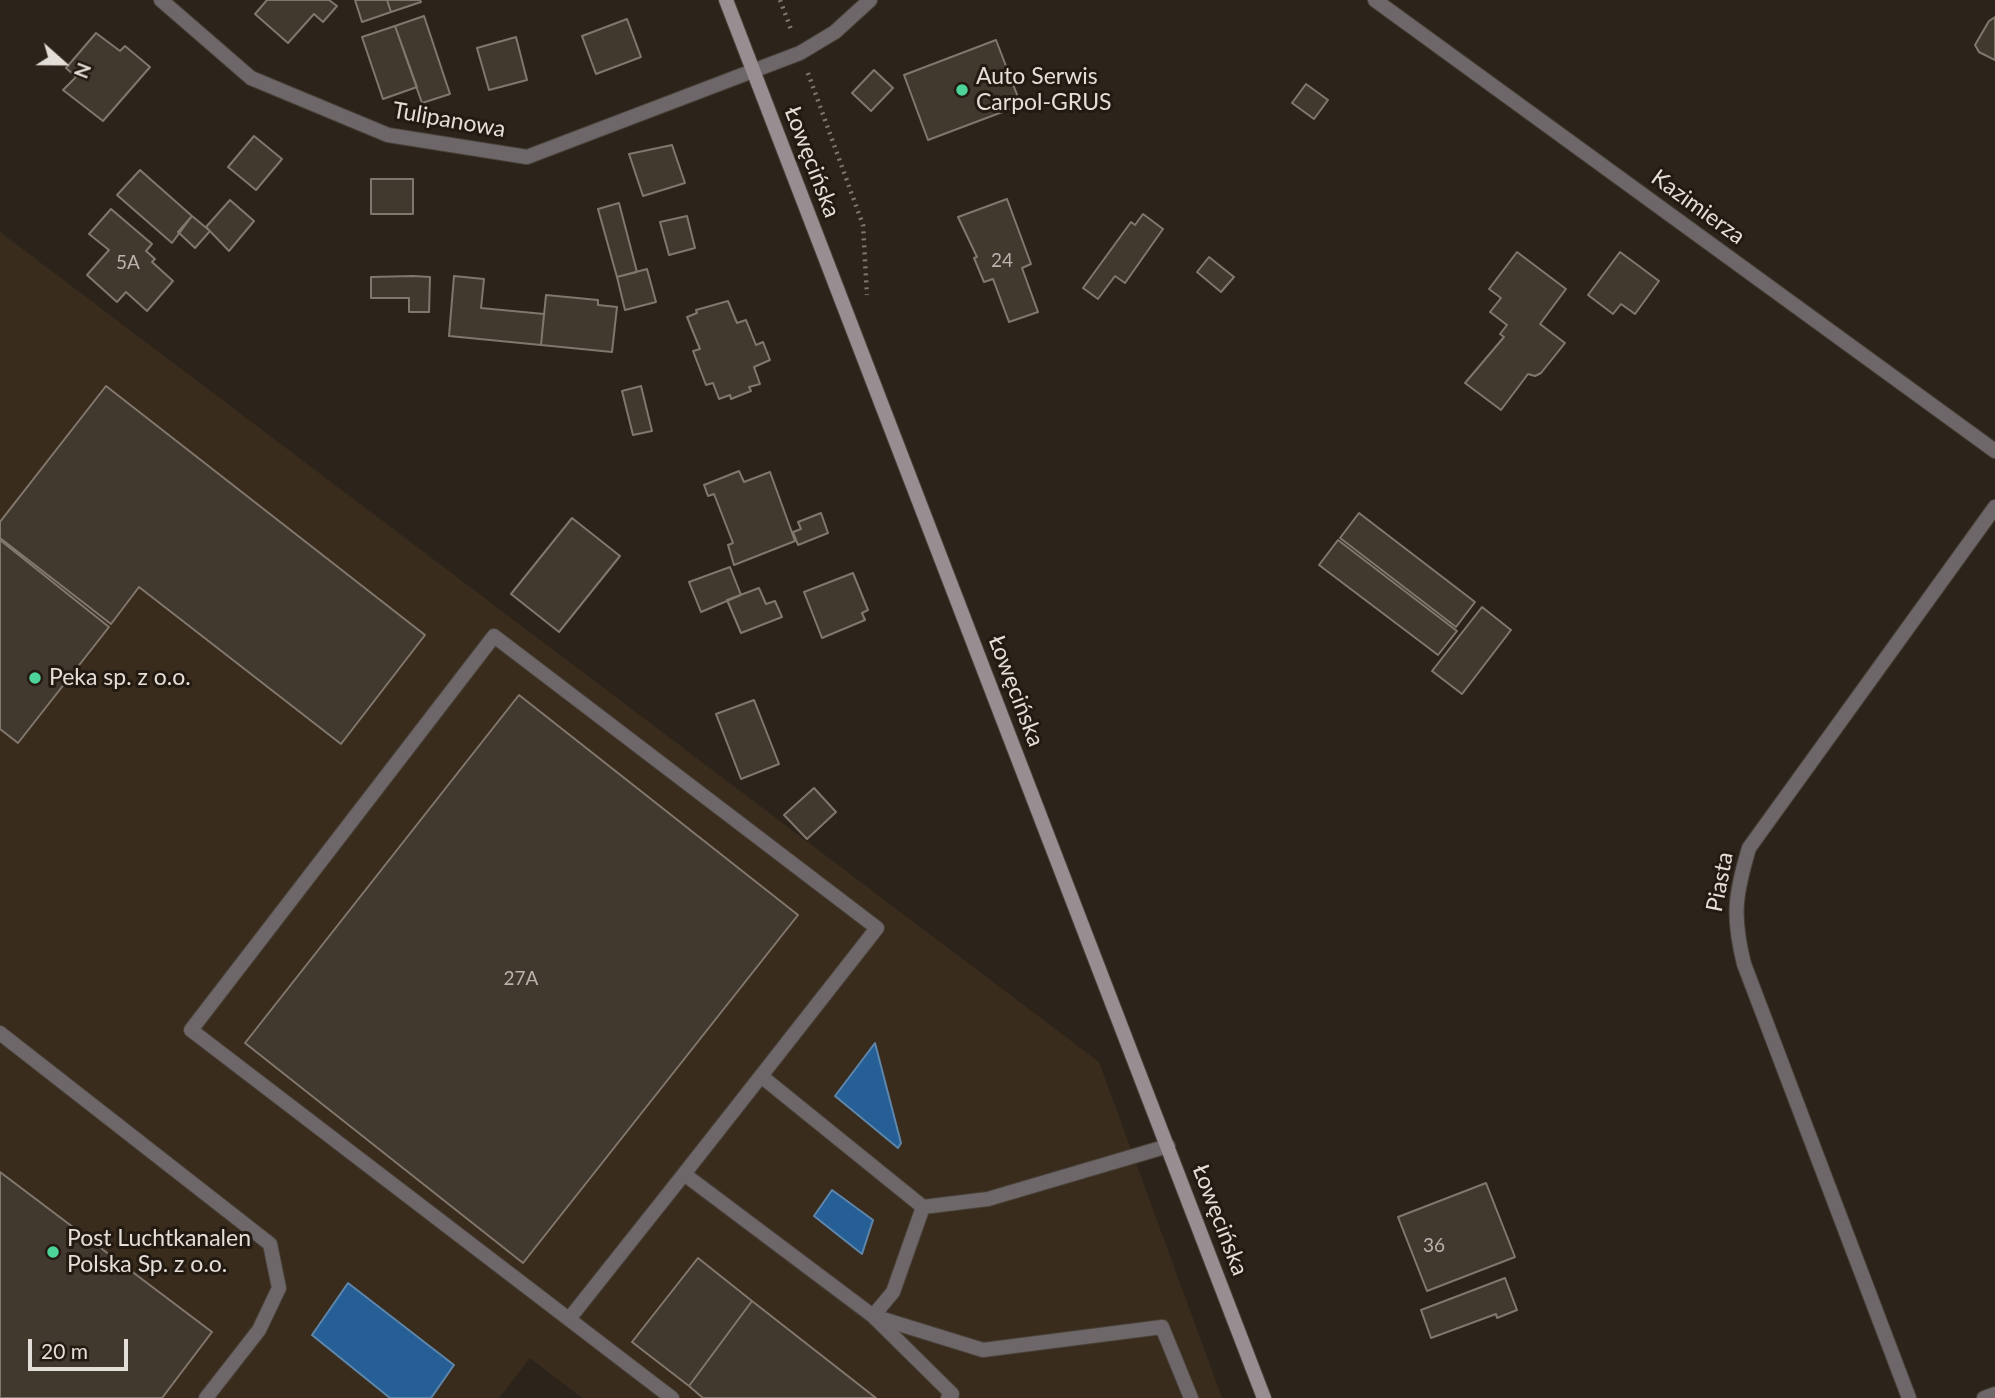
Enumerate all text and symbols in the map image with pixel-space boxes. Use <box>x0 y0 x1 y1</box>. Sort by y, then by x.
north arrow <box>28 28 98 98</box>
text: N <box>70 60 96 82</box>
place label: Auto Serwis Carpol-GRUS <box>976 63 1112 117</box>
marker: Auto Serwis Carpol-GRUS <box>954 82 970 98</box>
street label: Tulipanowa <box>390 96 508 144</box>
street label: Łowęcińska <box>778 103 846 221</box>
street label: Kazimierza <box>1646 164 1750 250</box>
house number: 24 <box>991 250 1013 272</box>
house number: 5A <box>116 252 140 274</box>
street label: Łowęcińska <box>982 632 1050 750</box>
place label: Peka sp. z o.o. <box>49 664 191 692</box>
marker: Peka sp. z o.o. <box>27 670 43 686</box>
street label: Piasta <box>1701 850 1739 914</box>
house number: 27A <box>504 968 538 990</box>
street label: Łowęcińska <box>1186 1161 1254 1279</box>
place label: Post Luchtkanalen Polska Sp. z o.o. <box>67 1225 251 1279</box>
house number: 36 <box>1423 1235 1445 1257</box>
marker: Post Luchtkanalen Polska Sp. z o.o. <box>45 1244 61 1260</box>
scale bar <box>32 1324 131 1368</box>
text: 20 m <box>41 1338 88 1363</box>

